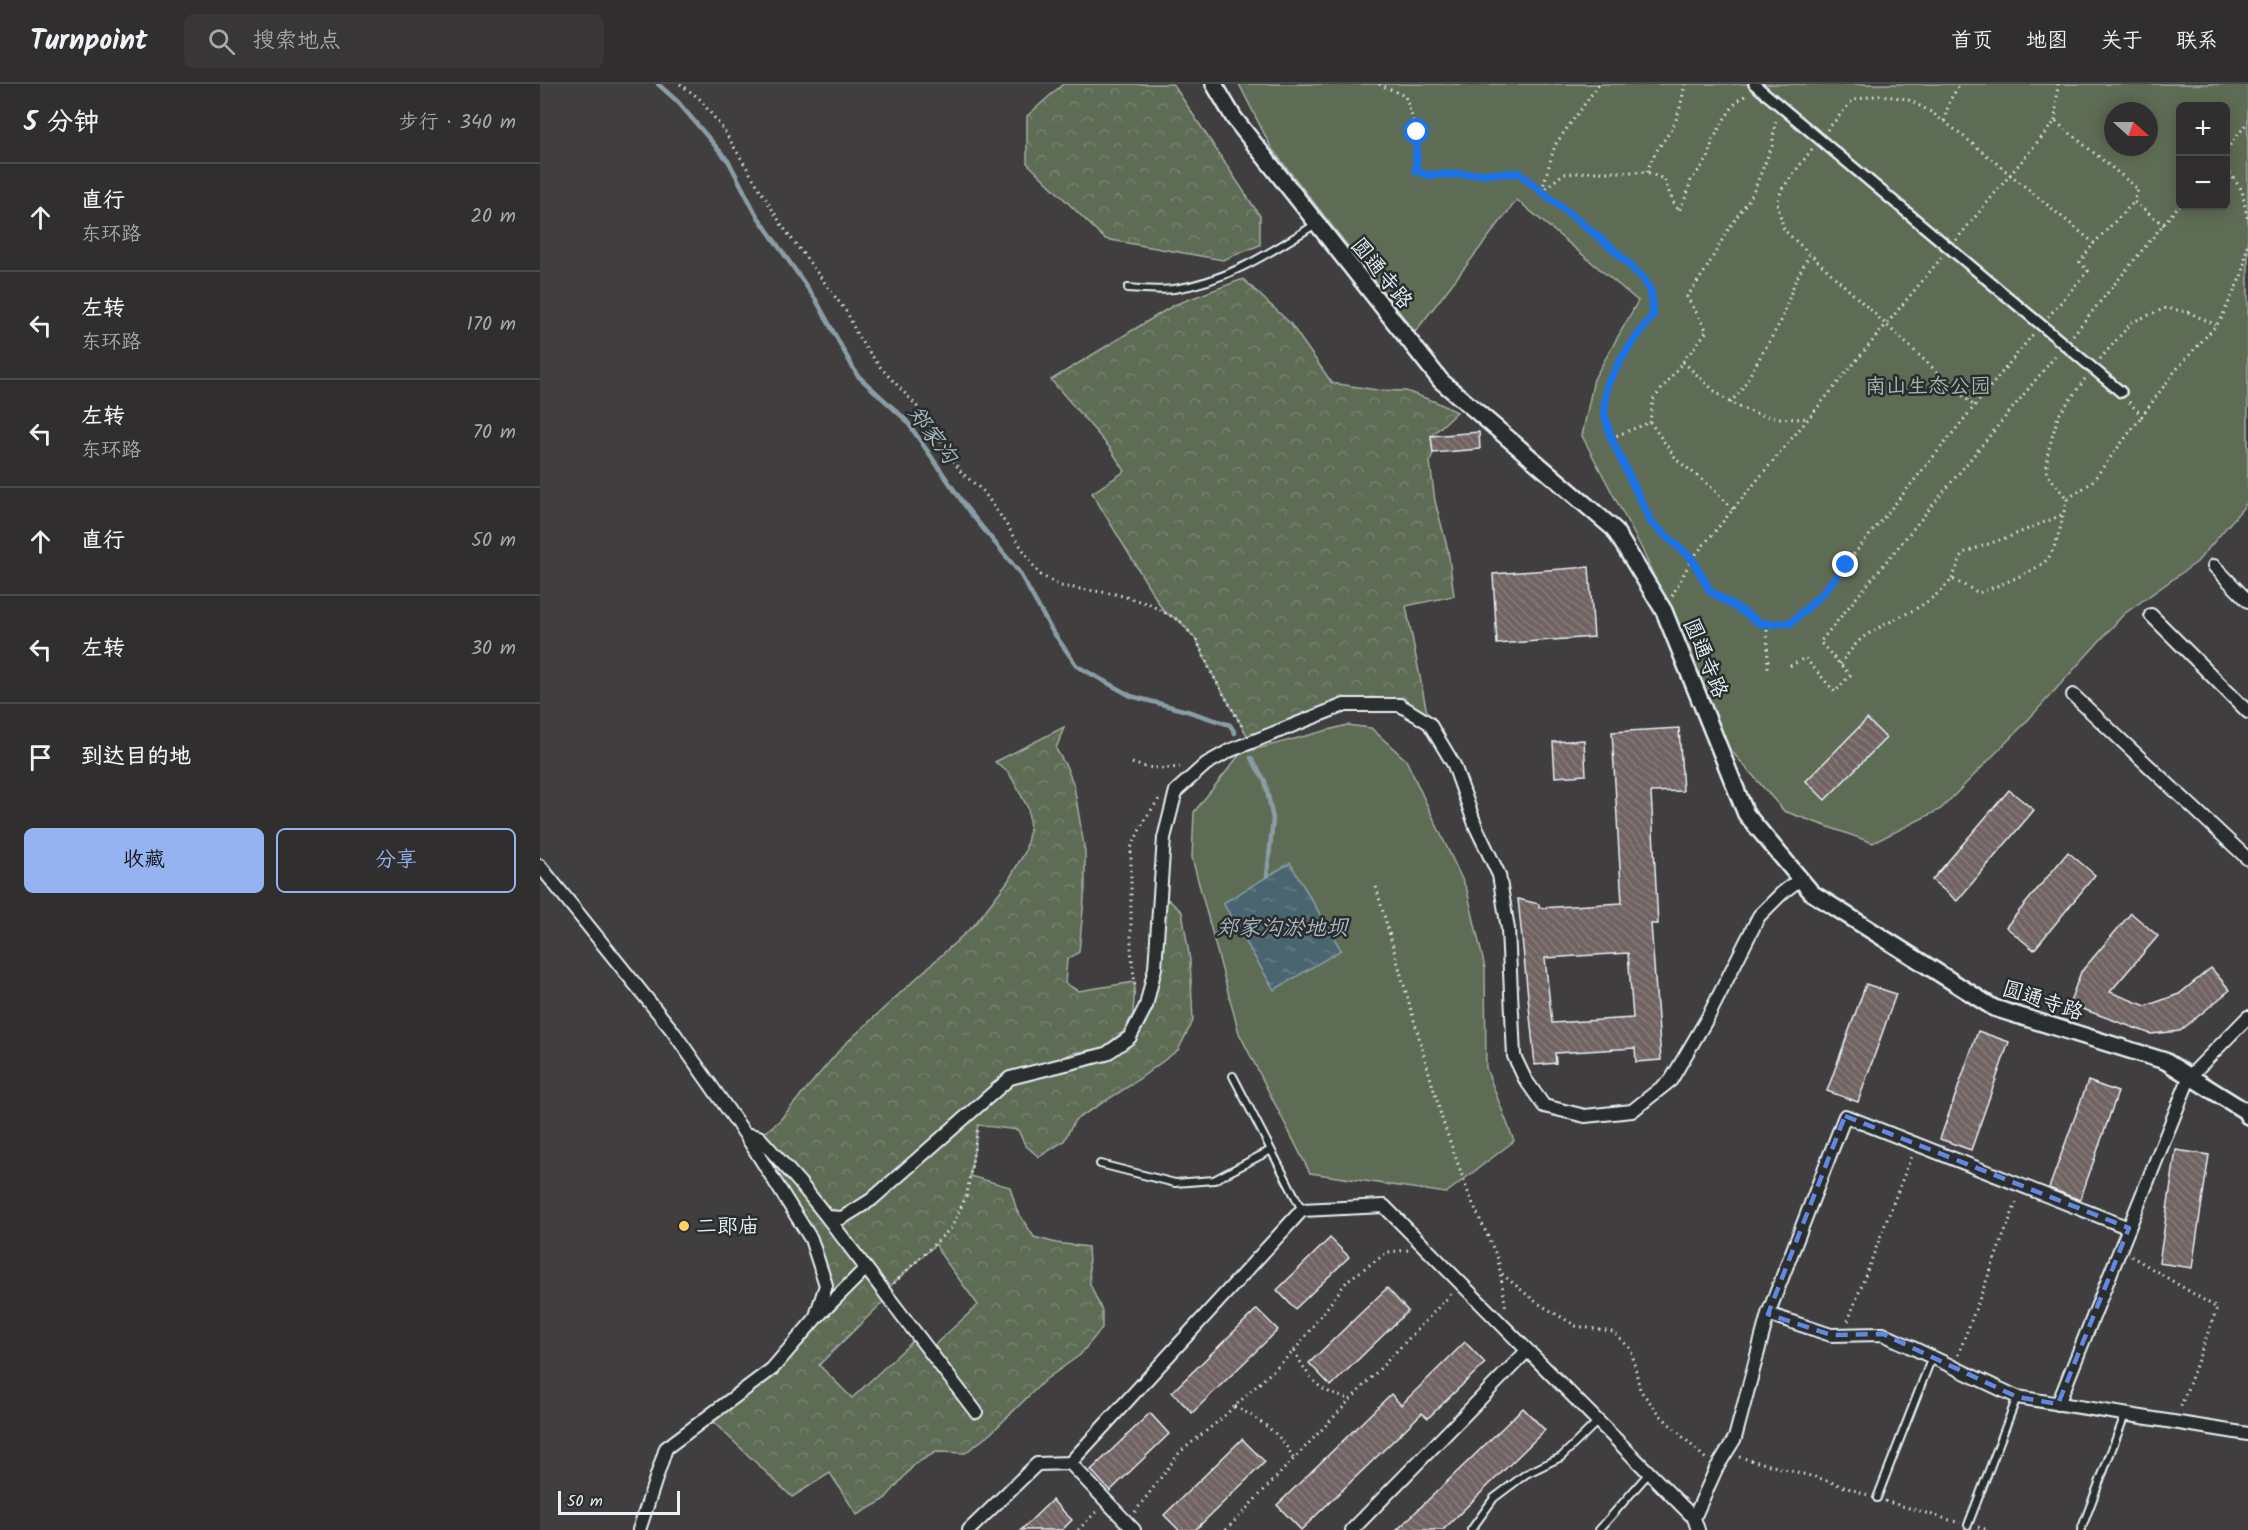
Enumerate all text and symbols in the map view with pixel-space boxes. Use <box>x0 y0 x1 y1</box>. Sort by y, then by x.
search box <box>184 14 604 68</box>
text: Turnpoint <box>30 19 148 64</box>
text: 搜索地点 <box>253 24 341 59</box>
icon: search <box>205 25 238 58</box>
text: 首页 <box>1951 25 1993 58</box>
text: 地图 <box>2026 25 2068 58</box>
text: 关于 <box>2101 25 2143 58</box>
text: 联系 <box>2176 25 2218 58</box>
text: 5 分钟 <box>24 102 99 144</box>
north arrow <box>2104 102 2158 156</box>
map controls <box>2176 102 2230 210</box>
button: + <box>2176 102 2230 156</box>
text: 步行 · 340 m <box>399 107 516 139</box>
route start <box>1403 118 1429 144</box>
button: − <box>2176 156 2230 210</box>
text: 直行 <box>81 184 125 219</box>
icon: ahead <box>24 201 57 234</box>
text: 20 m <box>470 201 516 233</box>
text: 东环路 <box>81 219 141 251</box>
street label: 圆通寺路 <box>1342 231 1420 317</box>
text: 左转 <box>81 292 125 327</box>
icon: left <box>24 309 57 342</box>
text: 170 m <box>467 309 516 341</box>
text: 东环路 <box>81 327 141 359</box>
park label: 南山生态公园 <box>1865 371 1991 404</box>
water label: 郑家沟 <box>897 399 966 474</box>
text: 左转 <box>81 400 125 435</box>
icon: left <box>24 417 57 450</box>
text: 70 m <box>473 417 516 449</box>
text: 东环路 <box>81 435 141 467</box>
text: 直行 <box>81 524 125 559</box>
icon: ahead <box>24 525 57 558</box>
text: 50 m <box>471 525 516 557</box>
route end <box>1832 551 1858 577</box>
street label: 圆通寺路 <box>1674 613 1736 704</box>
text: 左转 <box>81 632 125 667</box>
icon: left <box>24 633 57 666</box>
text: 30 m <box>471 633 516 665</box>
text: 到达目的地 <box>81 740 191 775</box>
icon: arrive <box>24 741 57 774</box>
button: 收藏 <box>24 828 264 893</box>
button: 分享 <box>276 828 516 893</box>
water label: 郑家沟淤地坝 <box>1216 912 1350 947</box>
street label: 圆通寺路 <box>1997 973 2088 1030</box>
place label: 二郎庙 <box>696 1211 759 1244</box>
marker: 二郎庙 <box>677 1219 691 1233</box>
scale bar <box>558 1488 680 1516</box>
text: 50 m <box>567 1489 603 1514</box>

